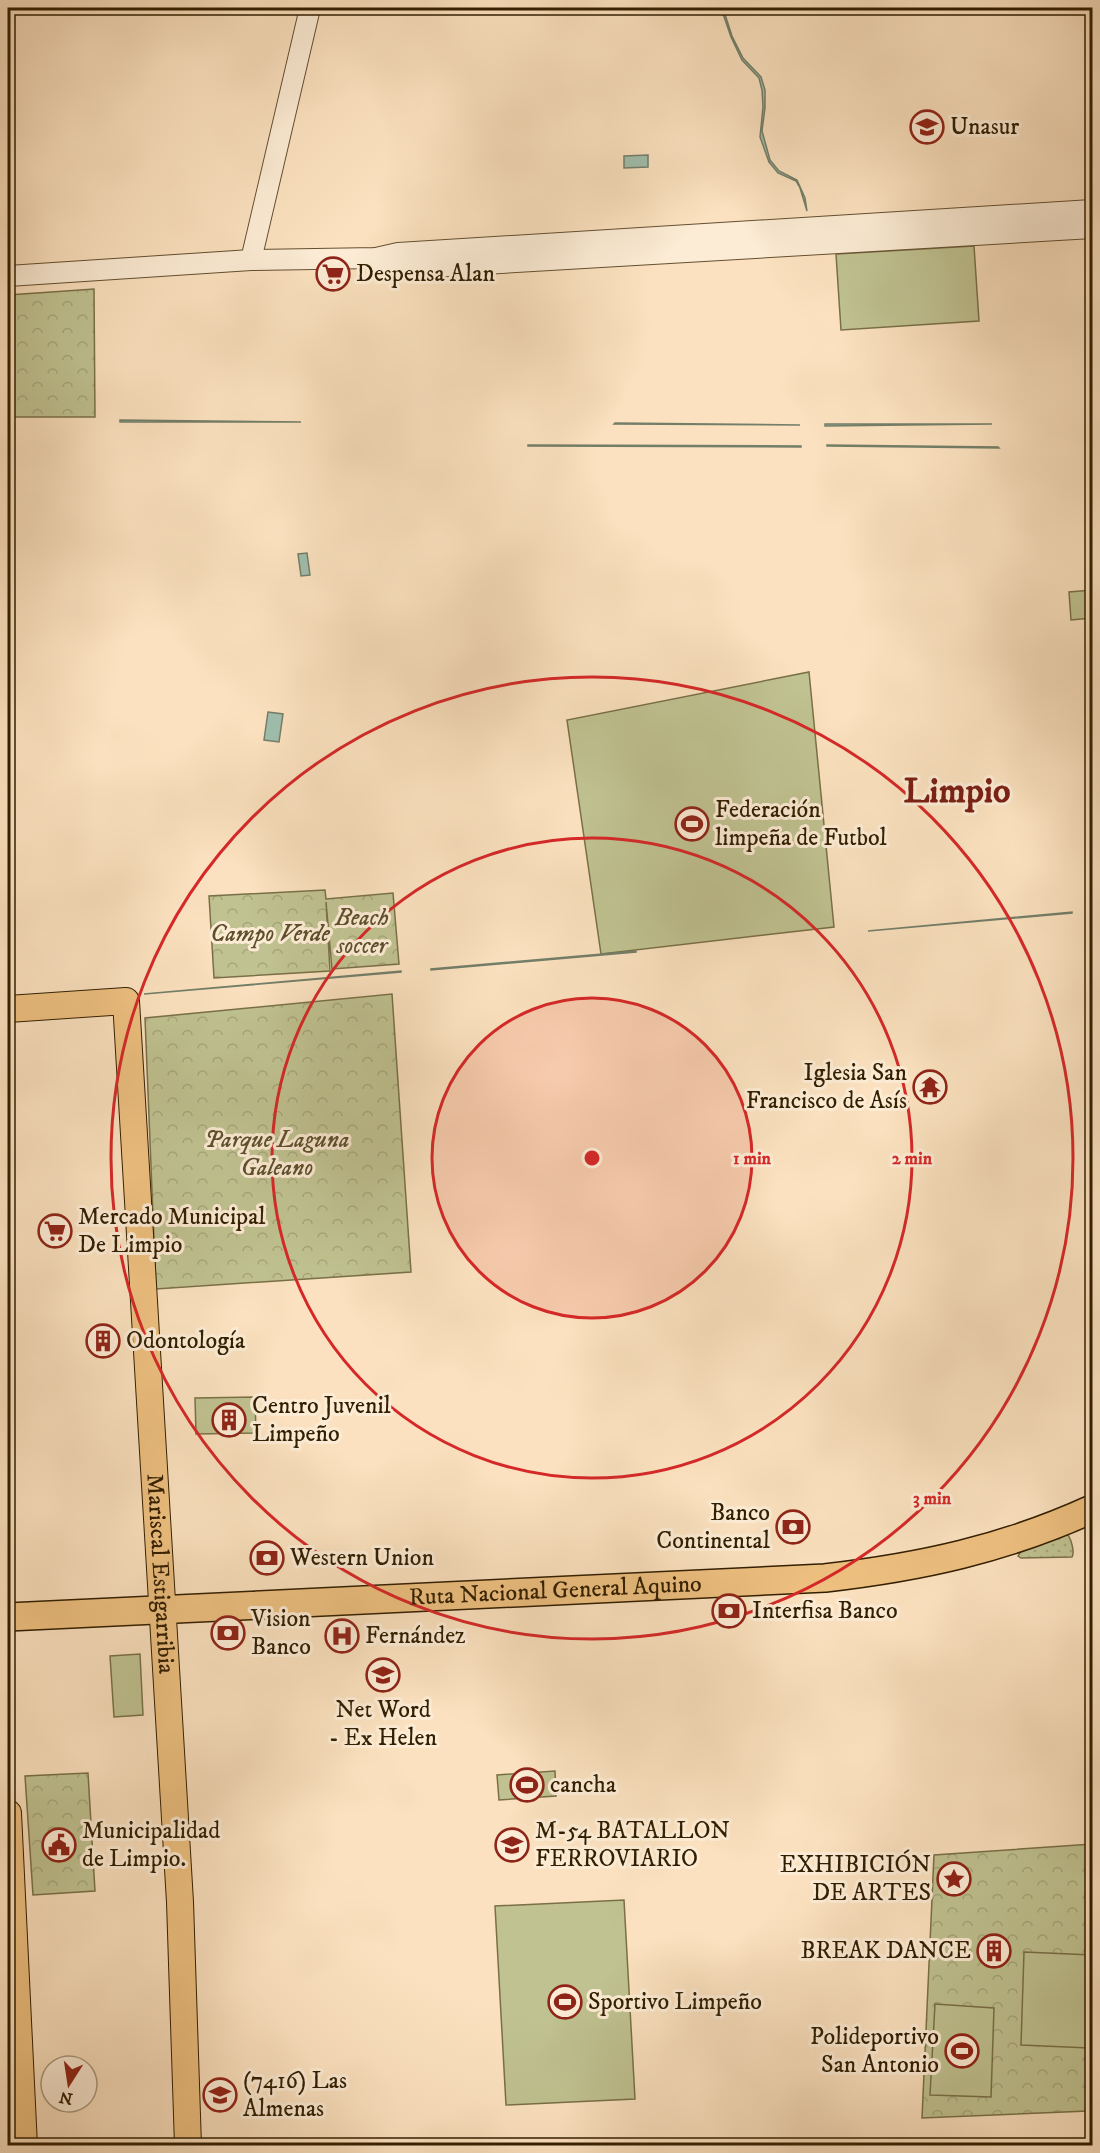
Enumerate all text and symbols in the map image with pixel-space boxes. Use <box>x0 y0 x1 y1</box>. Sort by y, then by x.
school or university icon: Unasur <box>909 109 945 145</box>
place label: Unasur <box>950 112 1019 142</box>
supermarket icon: Despensa Alan <box>315 256 351 292</box>
place label: Despensa Alan <box>356 259 495 289</box>
district label: Limpio <box>903 769 1011 814</box>
place label: Federación limpeña de Futbol <box>715 795 888 853</box>
sports icon: Federación limpeña de Futbol <box>674 806 710 842</box>
park label: Beach soccer <box>334 903 389 961</box>
park label: Campo Verde <box>210 919 331 949</box>
place label: Iglesia San Francisco de Asís <box>746 1058 907 1116</box>
temple icon: Iglesia San Francisco de Asís <box>912 1069 948 1105</box>
park label: Parque Laguna Galeano <box>205 1125 349 1183</box>
centre of rings <box>582 1148 602 1168</box>
text: 1 min <box>733 1148 772 1170</box>
text: 2 min <box>892 1148 933 1170</box>
place label: Mercado Municipal De Limpio <box>78 1202 266 1260</box>
supermarket icon: Mercado Municipal De Limpio <box>37 1213 73 1249</box>
building icon: Odontología <box>85 1323 121 1359</box>
place label: Odontología <box>126 1326 246 1356</box>
place label: Centro Juvenil Limpeño <box>252 1391 392 1449</box>
building icon: Centro Juvenil Limpeño <box>211 1402 247 1438</box>
street label: Mariscal Estigarribia <box>139 1473 181 1676</box>
text: 3 min <box>913 1488 952 1510</box>
place label: Banco Continental <box>656 1498 771 1556</box>
bank icon: Banco Continental <box>775 1509 811 1545</box>
bank icon: Western Union <box>249 1540 285 1576</box>
place label: Western Union <box>289 1543 434 1573</box>
street label: Ruta Nacional General Aquino <box>408 1569 702 1613</box>
bank icon: Interfisa Banco <box>711 1593 747 1629</box>
place label: Interfisa Banco <box>752 1596 898 1626</box>
place label: Vision Banco <box>250 1604 311 1662</box>
bank icon: Vision Banco <box>210 1615 246 1651</box>
hospital icon: Fernández <box>324 1618 360 1654</box>
place label: Fernández <box>365 1621 466 1651</box>
school or university icon: Net Word - Ex Helen <box>365 1657 401 1693</box>
place label: Net Word - Ex Helen <box>329 1695 438 1753</box>
sports icon: cancha <box>509 1767 545 1803</box>
place label: cancha <box>550 1770 617 1800</box>
place label: Municipalidad de Limpio. <box>82 1816 220 1874</box>
place label: M-54 BATALLON FERROVIARIO <box>535 1816 730 1874</box>
public building icon: Municipalidad de Limpio. <box>41 1827 77 1863</box>
school or university icon: M-54 BATALLON FERROVIARIO <box>494 1827 530 1863</box>
place label: EXHIBICIÓN DE ARTES <box>780 1849 931 1908</box>
place icon: EXHIBICIÓN DE ARTES <box>936 1861 972 1897</box>
building icon: BREAK DANCE <box>976 1933 1012 1969</box>
place label: BREAK DANCE <box>800 1936 971 1966</box>
sports icon: Sportivo Limpeño <box>547 1984 583 2020</box>
place label: Sportivo Limpeño <box>588 1987 762 2017</box>
place label: Polideportivo San Antonio <box>810 2022 939 2080</box>
sports icon: Polideportivo San Antonio <box>944 2033 980 2069</box>
north arrow <box>39 2054 99 2114</box>
place label: (7416) Las Almenas <box>243 2066 347 2124</box>
school or university icon: (7416) Las Almenas <box>202 2077 238 2113</box>
text: N <box>58 2087 75 2109</box>

